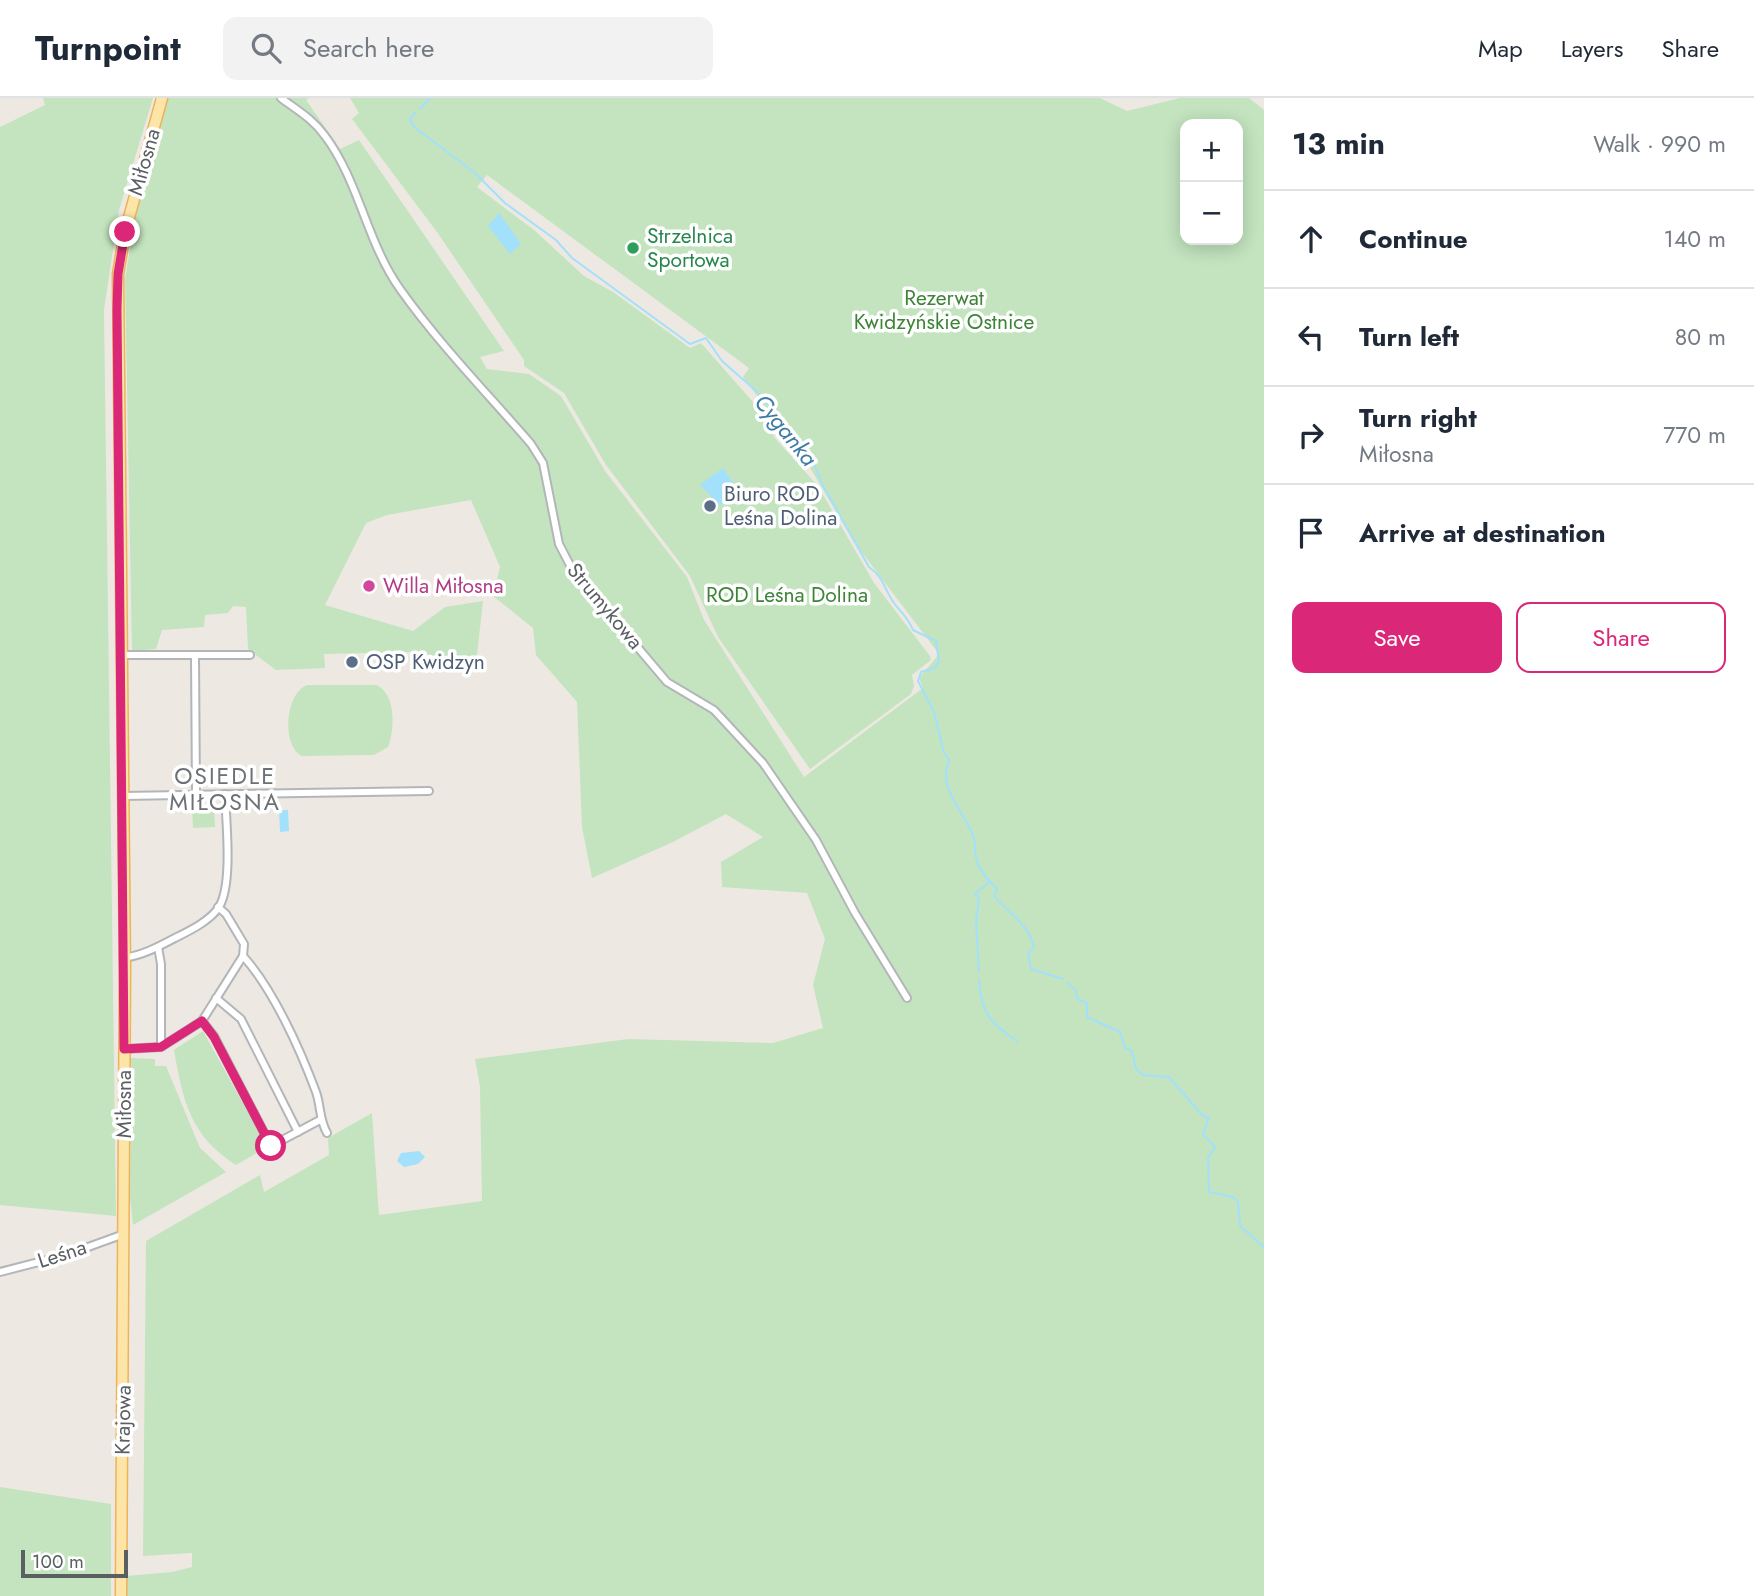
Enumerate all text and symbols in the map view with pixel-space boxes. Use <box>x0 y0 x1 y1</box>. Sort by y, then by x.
search box <box>223 17 713 80</box>
text: Turnpoint <box>35 25 181 72</box>
icon: search <box>247 29 285 67</box>
text: Search here <box>303 29 434 67</box>
text: Map <box>1478 31 1523 66</box>
text: Layers <box>1561 31 1623 66</box>
text: Share <box>1661 31 1719 66</box>
map controls <box>1180 119 1243 245</box>
button: + <box>1180 119 1243 182</box>
text: 13 min <box>1292 122 1385 165</box>
street label: Miłosna <box>120 125 168 199</box>
text: Walk · 990 m <box>1593 127 1726 161</box>
button: − <box>1180 182 1243 245</box>
route end <box>109 216 140 247</box>
icon: ahead <box>1292 220 1330 258</box>
text: Continue <box>1359 220 1468 258</box>
place label: Strzelnica Sportowa <box>647 221 733 275</box>
text: 140 m <box>1664 222 1726 256</box>
marker: Strzelnica Sportowa <box>625 240 641 256</box>
park label: Rezerwat Kwidzyńskie Ostnice <box>854 283 1034 337</box>
icon: left <box>1292 318 1330 356</box>
text: Turn left <box>1359 318 1459 356</box>
text: 80 m <box>1675 320 1726 354</box>
water label: Cyganka <box>746 386 826 474</box>
text: Turn right <box>1359 399 1477 437</box>
icon: right <box>1292 416 1330 454</box>
text: 770 m <box>1663 418 1726 452</box>
text: Miłosna <box>1359 437 1434 471</box>
place label: Biuro ROD Leśna Dolina <box>724 479 837 533</box>
marker: Biuro ROD Leśna Dolina <box>702 498 718 514</box>
icon: arrive <box>1292 514 1330 552</box>
text: Arrive at destination <box>1359 514 1606 552</box>
street label: Strumykowa <box>560 556 650 656</box>
place label: Willa Miłosna <box>383 571 504 601</box>
marker: Willa Miłosna <box>361 578 377 594</box>
park label: ROD Leśna Dolina <box>706 580 868 610</box>
button: Save <box>1292 602 1502 673</box>
button: Share <box>1516 602 1726 673</box>
place label: OSP Kwidzyn <box>366 647 485 677</box>
marker: OSP Kwidzyn <box>344 654 360 670</box>
district label: OSIEDLE MIŁOSNA <box>169 759 281 819</box>
street label: Miłosna <box>109 1070 139 1138</box>
route start <box>255 1130 286 1161</box>
street label: Leśna <box>34 1232 90 1276</box>
street label: Krajowa <box>107 1385 139 1455</box>
scale bar <box>21 1547 128 1579</box>
text: 100 m <box>32 1548 84 1575</box>

